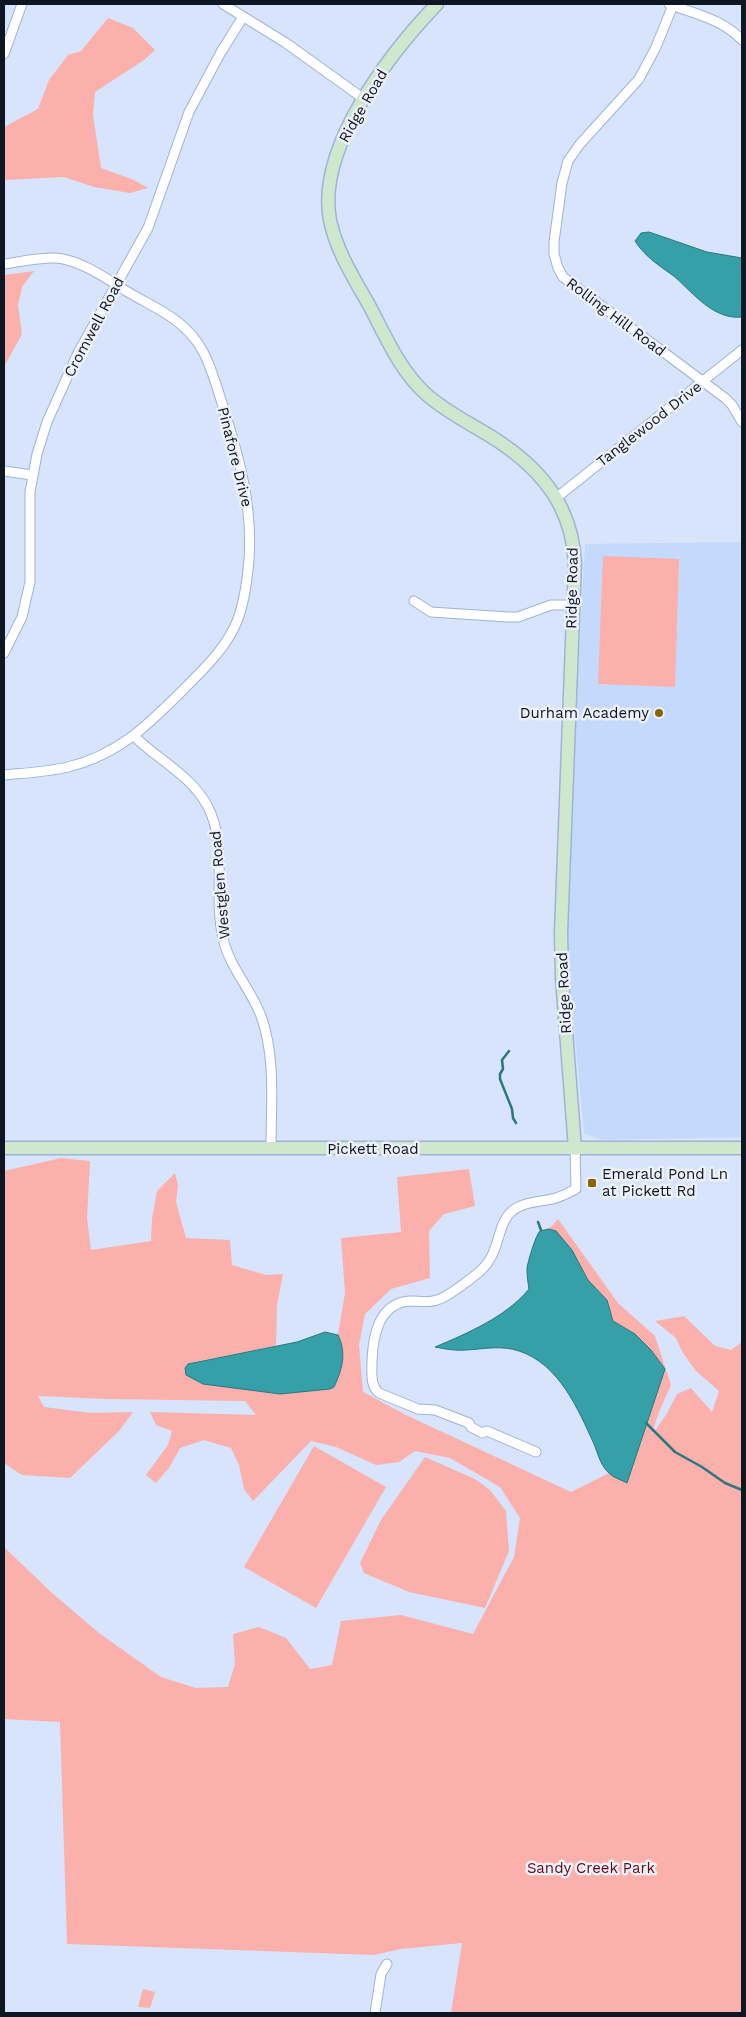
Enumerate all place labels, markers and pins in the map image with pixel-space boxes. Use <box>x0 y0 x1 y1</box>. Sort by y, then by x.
place label: Durham Academy <box>520 704 649 722</box>
marker: Durham Academy <box>653 707 665 719</box>
place label: Emerald Pond Ln at Pickett Rd <box>602 1165 728 1200</box>
marker: Emerald Pond Ln at Pickett Rd <box>586 1177 598 1189</box>

